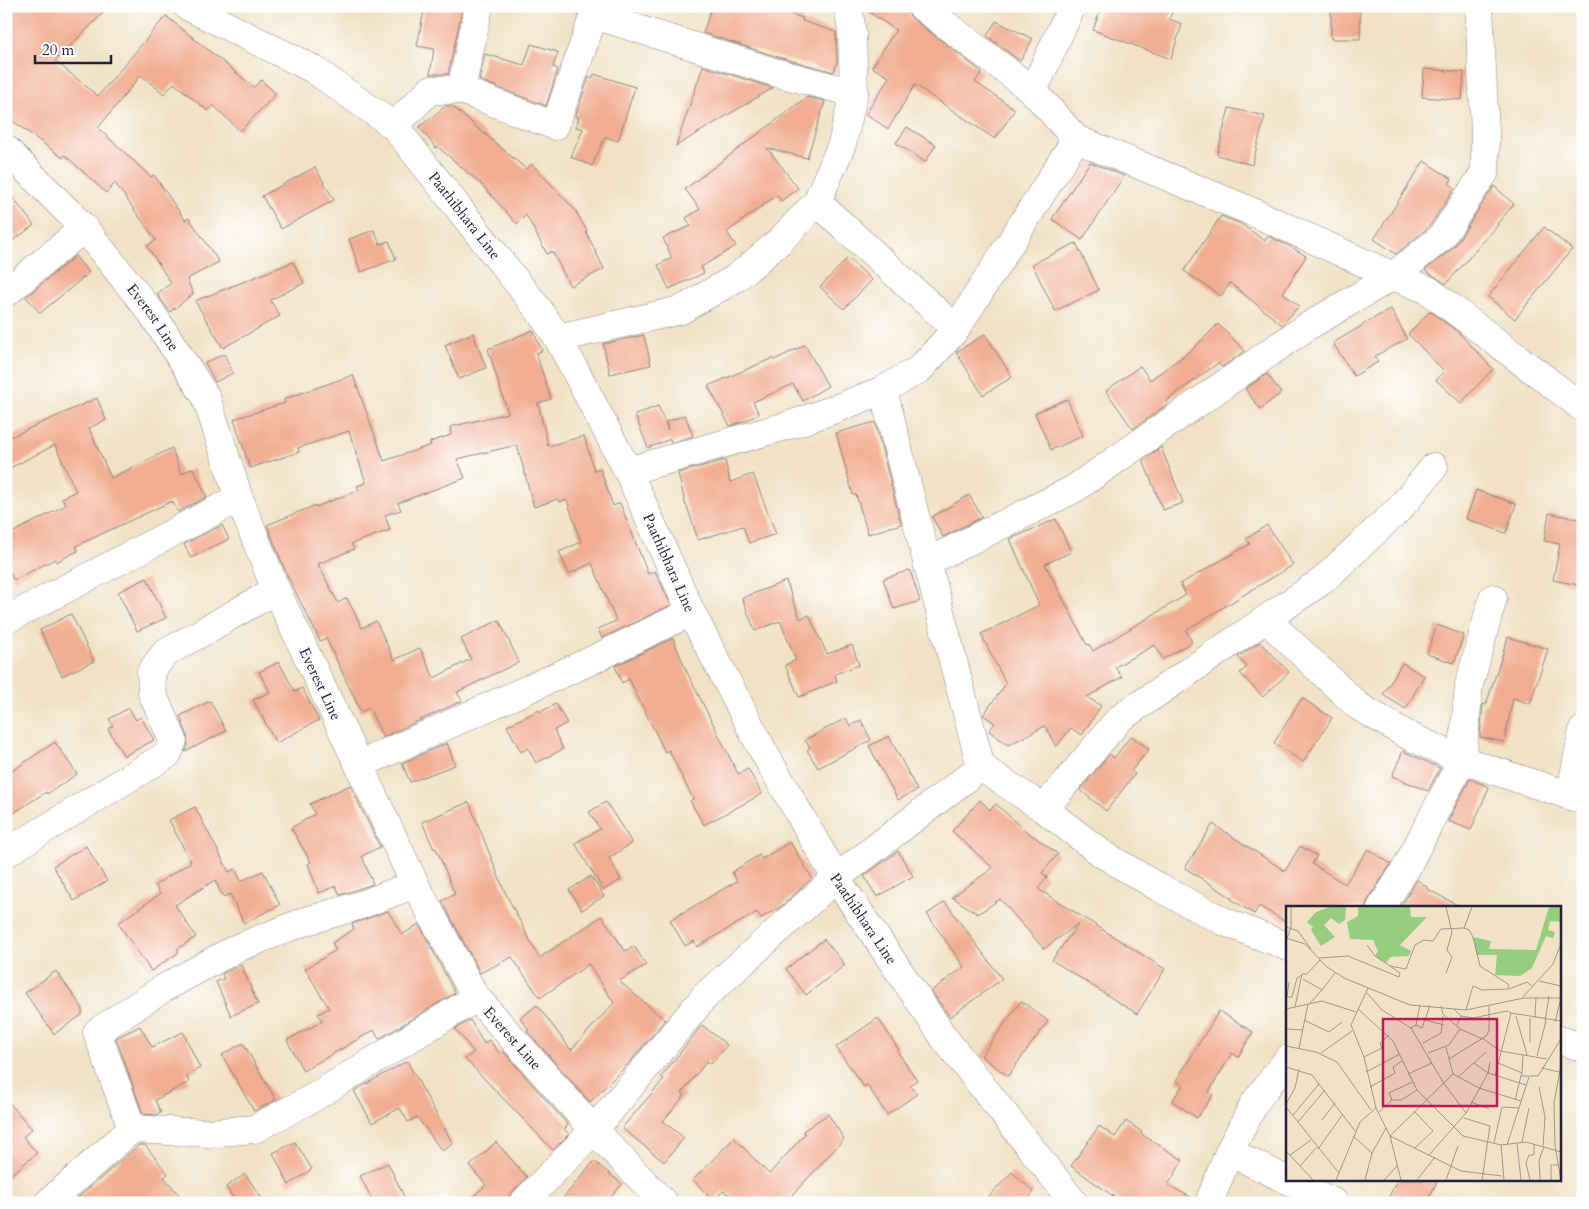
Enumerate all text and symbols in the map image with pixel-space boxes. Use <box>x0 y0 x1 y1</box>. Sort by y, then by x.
scale bar <box>35 32 111 64</box>
text: 20 m <box>42 40 74 60</box>
street label: Paathibhara Line <box>424 168 505 264</box>
street label: Everest Line <box>122 279 184 355</box>
street label: Paathibhara Line <box>638 510 700 616</box>
street label: Everest Line <box>295 644 346 724</box>
street label: Paathibhara Line <box>825 869 902 969</box>
inset map <box>1286 906 1562 1182</box>
street label: Everest Line <box>479 1002 546 1074</box>

